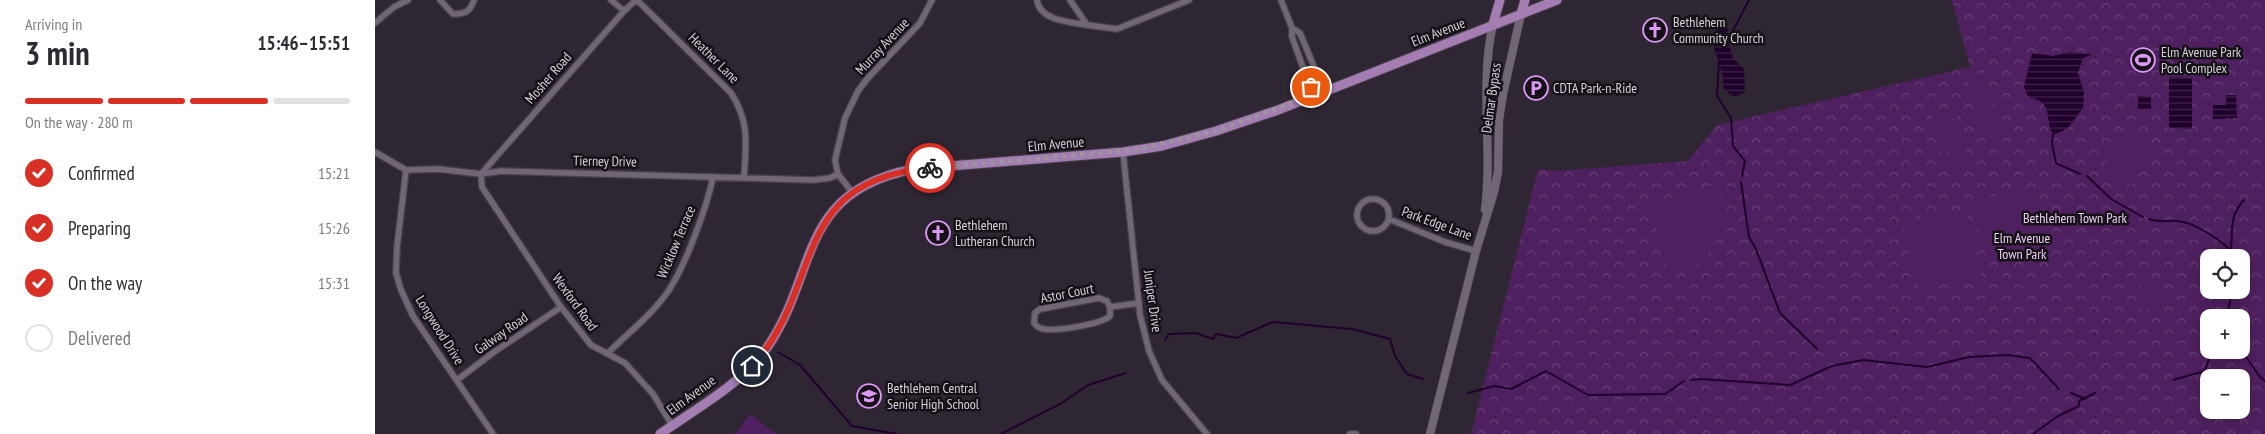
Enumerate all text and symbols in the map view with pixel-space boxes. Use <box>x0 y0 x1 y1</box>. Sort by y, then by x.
street label: Elm Avenue <box>1408 13 1468 51</box>
place label: Bethlehem Community Church <box>1673 13 1764 47</box>
text: Arriving in <box>25 14 82 34</box>
street label: Murray Avenue <box>851 14 913 78</box>
church icon: Bethlehem Community Church <box>1642 17 1668 43</box>
street label: Heather Lane <box>685 29 743 87</box>
text: 15:46–15:51 <box>257 31 350 55</box>
text: 3 min <box>25 32 90 74</box>
place label: Elm Avenue Park Pool Complex <box>2161 43 2242 77</box>
sports icon: Elm Avenue Park Pool Complex <box>2130 47 2156 73</box>
street label: Mosher Road <box>521 49 575 107</box>
street label: Delmar Bypass <box>1477 61 1505 134</box>
pin <box>1290 66 1332 108</box>
icon: bag <box>1297 73 1325 101</box>
parking icon: CDTA Park-n-Ride <box>1523 75 1549 101</box>
place label: CDTA Park-n-Ride <box>1553 79 1637 97</box>
text: On the way · 280 m <box>25 112 133 132</box>
street label: Elm Avenue <box>1027 133 1085 155</box>
courier <box>905 143 955 193</box>
street label: Tierney Drive <box>573 151 637 171</box>
icon: bike <box>916 154 944 182</box>
icon: check <box>25 159 53 187</box>
text: Confirmed <box>68 161 135 185</box>
text: 15:21 <box>318 163 350 183</box>
street label: Park Edge Lane <box>1399 202 1475 244</box>
street label: Wicklow Terrace <box>653 203 699 281</box>
park label: Bethlehem Town Park <box>2023 209 2128 227</box>
icon: check <box>25 214 53 242</box>
text: Preparing <box>68 216 131 240</box>
place label: Bethlehem Lutheran Church <box>955 216 1035 250</box>
text: 15:26 <box>318 218 350 238</box>
church icon: Bethlehem Lutheran Church <box>925 220 951 246</box>
park label: Elm Avenue Town Park <box>1994 229 2050 263</box>
map controls <box>2200 249 2250 419</box>
button: locate <box>2200 249 2250 299</box>
street label: Juniper Drive <box>1140 268 1166 334</box>
icon: check <box>25 269 53 297</box>
street label: Wexford Road <box>548 270 602 334</box>
text: On the way <box>68 271 142 295</box>
text: 15:31 <box>318 273 350 293</box>
street label: Astor Court <box>1039 279 1095 307</box>
street label: Longwood Drive <box>412 292 468 368</box>
street label: Galway Road <box>471 308 531 358</box>
button: + <box>2200 309 2250 359</box>
text: Delivered <box>68 326 131 350</box>
pin <box>731 345 773 387</box>
icon: home <box>738 352 766 380</box>
button: − <box>2200 369 2250 419</box>
street label: Elm Avenue <box>663 371 719 419</box>
place label: Bethlehem Central Senior High School <box>887 379 980 413</box>
school or university icon: Bethlehem Central Senior High School <box>856 383 882 409</box>

